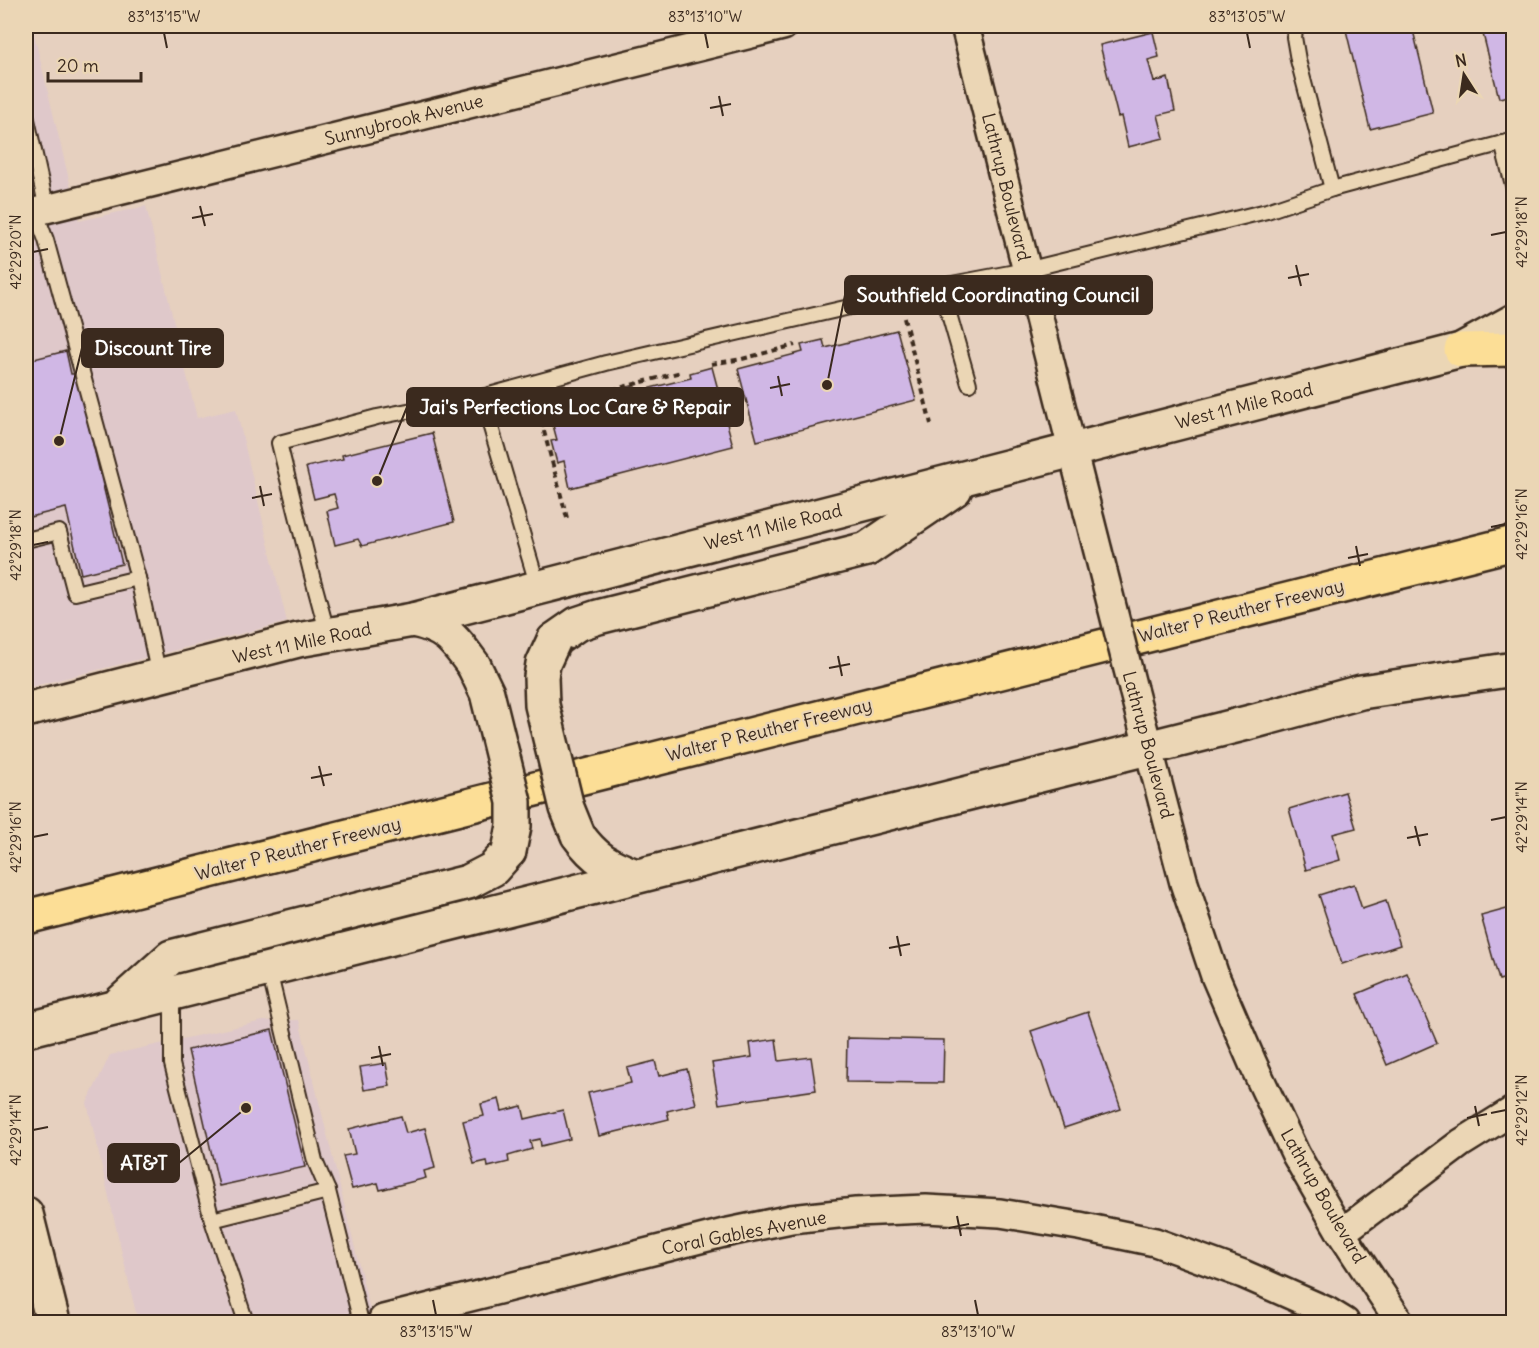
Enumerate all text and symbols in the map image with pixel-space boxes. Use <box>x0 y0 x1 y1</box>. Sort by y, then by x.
text: 83°13'15"W <box>128 7 201 26</box>
text: 83°13'10"W <box>668 7 742 26</box>
text: 83°13'05"W <box>1209 7 1286 26</box>
scale bar <box>48 45 141 83</box>
north arrow <box>1434 45 1494 105</box>
text: N <box>1453 49 1468 71</box>
text: 20 m <box>57 54 99 77</box>
street label: Sunnybrook Avenue <box>322 89 486 150</box>
street label: Lathrup Boulevard <box>977 111 1036 264</box>
text: 42°29'18"N <box>1512 196 1531 268</box>
text: 42°29'20"N <box>6 214 25 290</box>
callout: Southfield Coordinating Council <box>845 276 1152 314</box>
text: Southfield Coordinating Council <box>857 282 1139 307</box>
callout: Discount Tire <box>82 329 223 367</box>
text: Discount Tire <box>95 335 212 360</box>
street label: West 11 Mile Road <box>1173 377 1316 434</box>
callout: Jai's Perfections Loc Care & Repair <box>407 388 743 426</box>
text: Jai's Perfections Loc Care & Repair <box>419 394 732 419</box>
text: 42°29'16"N <box>1512 488 1531 560</box>
street label: West 11 Mile Road <box>702 498 845 555</box>
text: 42°29'18"N <box>6 509 25 581</box>
street label: Walter P Reuther Freeway <box>1135 574 1346 647</box>
street label: West 11 Mile Road <box>230 616 374 668</box>
street label: Lathrup Boulevard <box>1118 669 1179 821</box>
street label: Walter P Reuther Freeway <box>663 693 874 766</box>
text: 42°29'14"N <box>1512 781 1531 853</box>
text: 42°29'16"N <box>6 801 25 873</box>
street label: Walter P Reuther Freeway <box>192 812 403 885</box>
text: 42°29'12"N <box>1512 1074 1531 1146</box>
text: 42°29'14"N <box>6 1094 25 1166</box>
street label: Lathrup Boulevard <box>1276 1124 1371 1267</box>
callout: AT&T <box>108 1144 179 1182</box>
text: AT&T <box>120 1150 168 1175</box>
street label: Coral Gables Avenue <box>660 1205 828 1260</box>
text: 83°13'15"W <box>400 1322 473 1341</box>
text: 83°13'10"W <box>941 1322 1015 1341</box>

